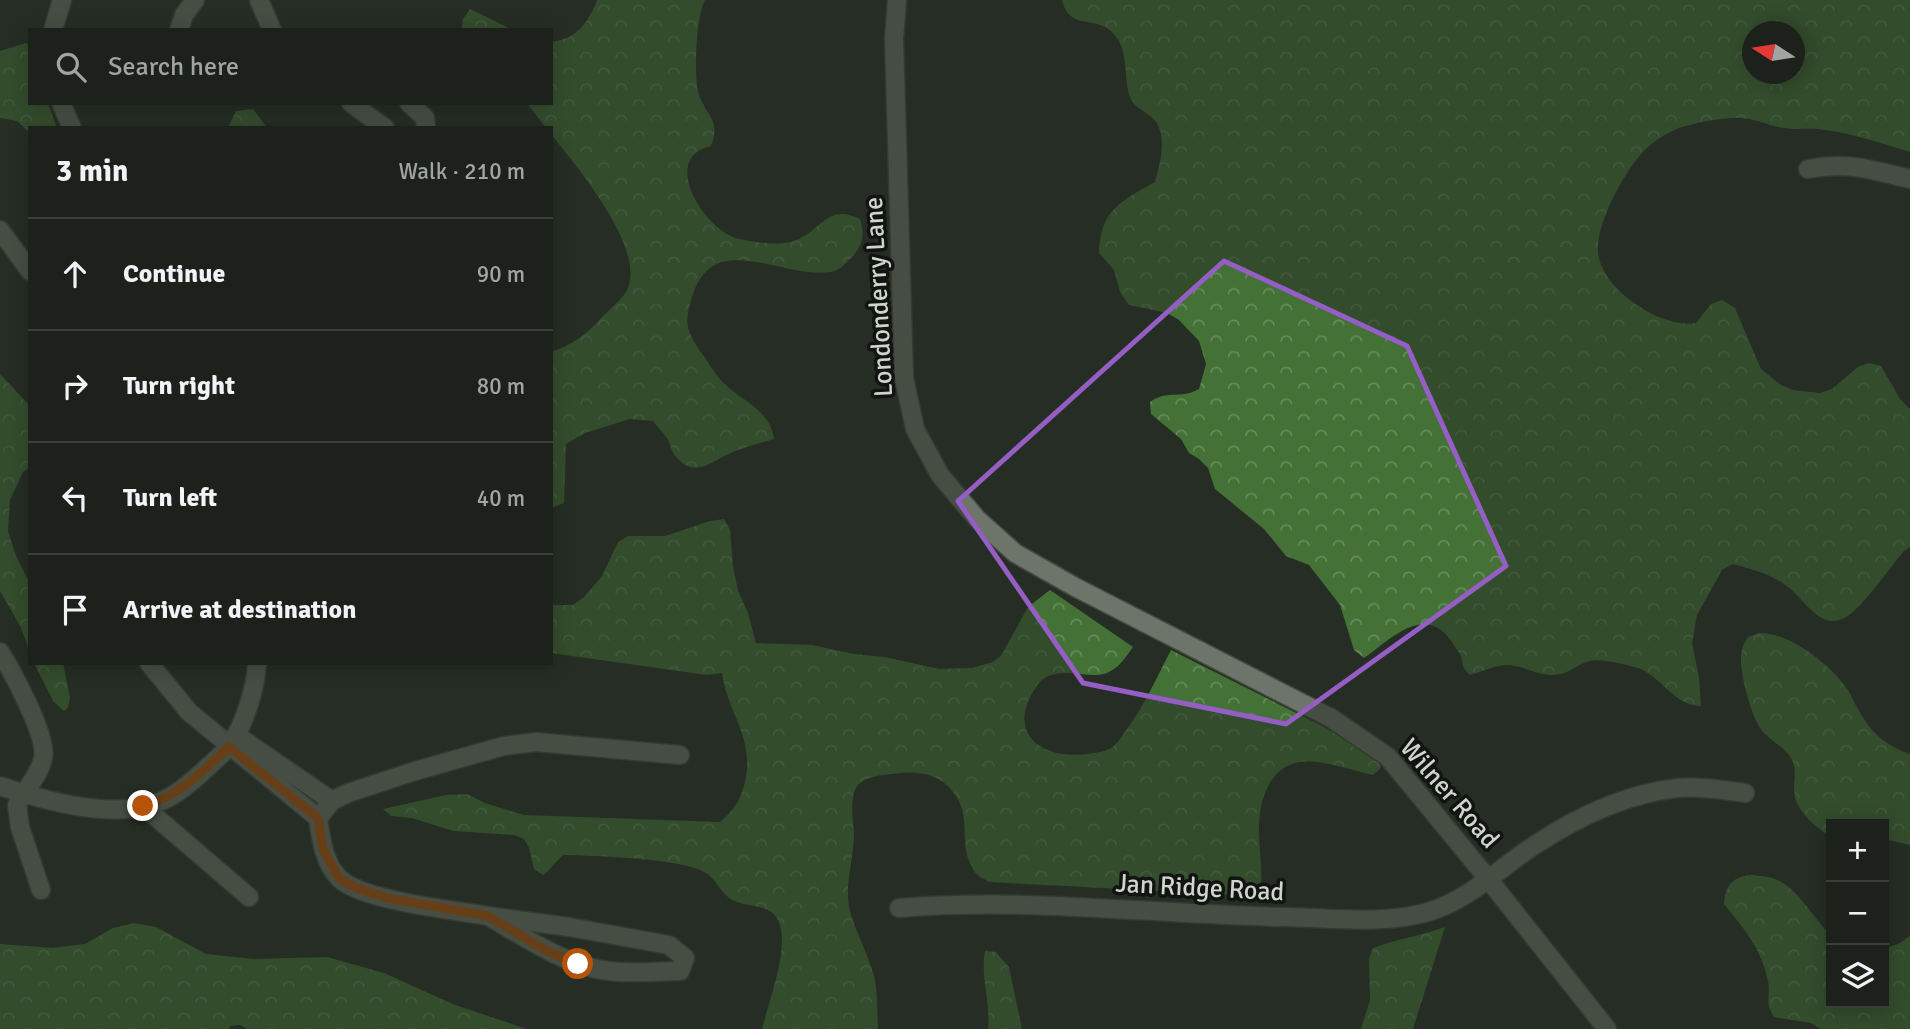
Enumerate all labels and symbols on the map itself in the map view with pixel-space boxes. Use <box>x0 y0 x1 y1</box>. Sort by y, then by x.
north arrow <box>1742 21 1805 84</box>
street label: Londonderry Lane <box>858 196 900 398</box>
street label: Wilner Road <box>1393 732 1506 855</box>
route end <box>127 790 158 821</box>
street label: Jan Ridge Road <box>1115 868 1285 908</box>
route start <box>562 948 593 979</box>

